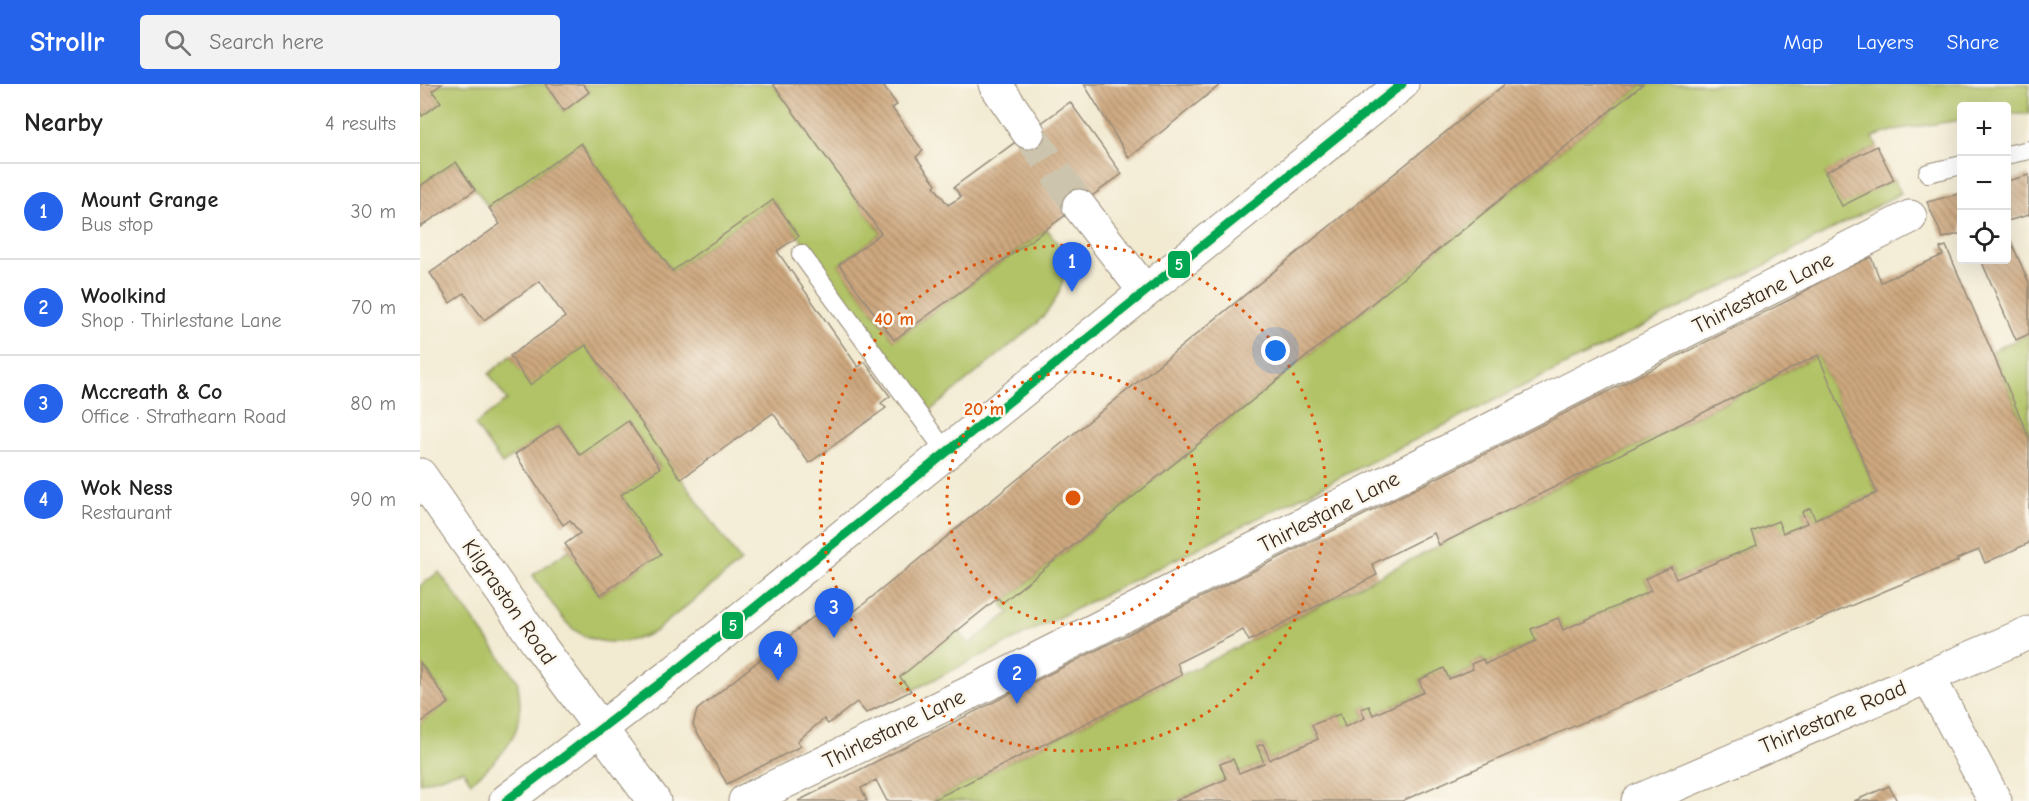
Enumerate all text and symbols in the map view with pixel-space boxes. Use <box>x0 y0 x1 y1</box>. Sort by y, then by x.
search box <box>140 15 560 69</box>
text: Strollr <box>30 26 104 58</box>
icon: search <box>161 26 194 59</box>
text: Search here <box>209 29 324 55</box>
text: Map <box>1784 30 1823 54</box>
text: Layers <box>1856 30 1914 54</box>
text: Share <box>1947 30 1999 54</box>
map controls <box>1957 102 2011 264</box>
button: + <box>1957 102 2011 156</box>
text: Nearby <box>24 108 103 138</box>
text: 4 results <box>325 112 396 135</box>
button: − <box>1957 156 2011 210</box>
text: Mount Grange <box>81 187 218 213</box>
text: 1 <box>40 200 47 223</box>
text: 30 m <box>350 200 396 223</box>
button: locate <box>1957 210 2011 264</box>
text: Bus stop <box>81 213 153 236</box>
pin: 1 <box>1052 242 1092 292</box>
street label: Thirlestane Lane <box>1688 246 1838 340</box>
line badge: 5 <box>1167 250 1191 279</box>
text: 5 <box>1175 256 1183 274</box>
text: Woolkind <box>81 283 166 309</box>
text: 2 <box>39 296 48 319</box>
text: 70 m <box>351 296 396 319</box>
text: Shop · Thirlestane Lane <box>81 309 281 332</box>
text: 40 m <box>874 309 914 330</box>
your location <box>1261 336 1290 365</box>
text: Mccreath & Co <box>81 379 222 405</box>
text: 3 <box>39 392 48 415</box>
text: 80 m <box>350 392 396 415</box>
text: 20 m <box>964 399 1004 420</box>
text: Office · Strathearn Road <box>81 405 286 428</box>
street label: Thirlestane Lane <box>1254 465 1404 559</box>
text: Wok Ness <box>81 475 173 501</box>
text: 4 <box>39 488 48 511</box>
text: 90 m <box>350 488 396 511</box>
centre of rings <box>1063 488 1083 508</box>
text: Restaurant <box>81 501 171 524</box>
street label: Kilgraston Road <box>456 534 562 670</box>
pin: 3 <box>814 588 854 638</box>
line badge: 5 <box>721 611 744 640</box>
text: 5 <box>729 617 737 635</box>
pin: 4 <box>758 632 798 681</box>
pin: 2 <box>998 654 1036 704</box>
street label: Thirlestane Road <box>1756 674 1910 760</box>
street label: Thirlestane Lane <box>819 683 969 775</box>

